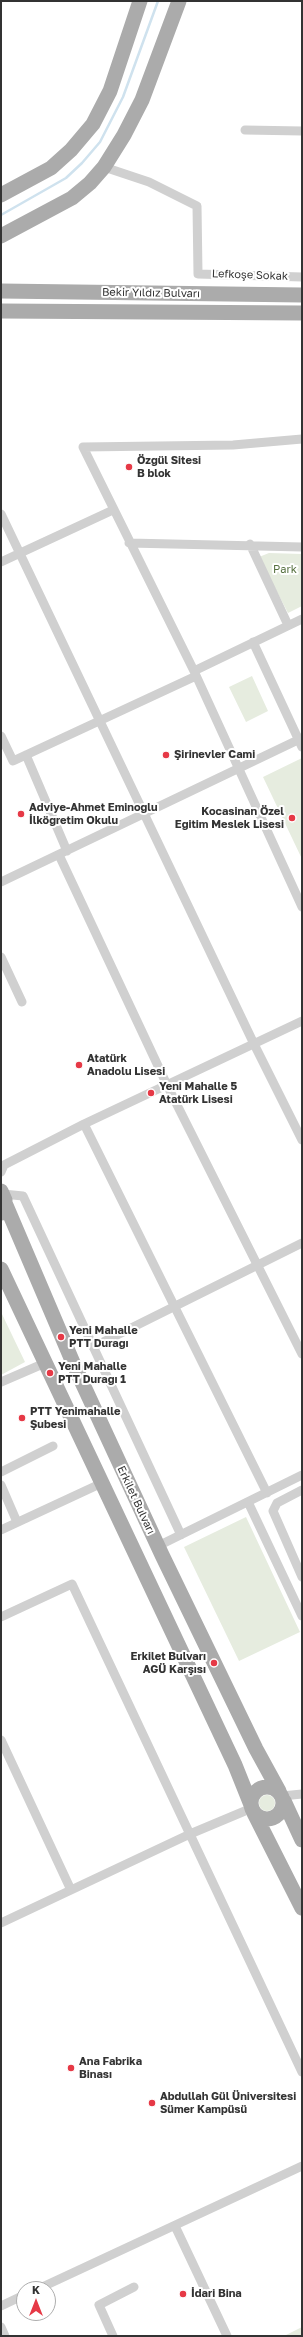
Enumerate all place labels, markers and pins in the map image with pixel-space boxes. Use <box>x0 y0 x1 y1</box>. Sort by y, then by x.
place label: Özgül Sitesi B blok <box>137 454 201 480</box>
marker: Özgül Sitesi B blok <box>124 462 134 472</box>
place label: Şirinevler Cami <box>174 748 255 762</box>
marker: Şirinevler Cami <box>161 750 171 760</box>
place label: Adviye-Ahmet Eminoğlu İlköğretim Okulu <box>29 801 158 827</box>
place label: Kocasinan Özel Eğitim Meslek Lisesi <box>175 805 284 831</box>
marker: Adviye-Ahmet Eminoğlu İlköğretim Okulu <box>16 809 26 819</box>
marker: Kocasinan Özel Eğitim Meslek Lisesi <box>287 813 297 823</box>
place label: Atatürk Anadolu Lisesi <box>87 1052 165 1078</box>
marker: Atatürk Anadolu Lisesi <box>74 1060 84 1070</box>
place label: Yeni Mahalle 5 Atatürk Lisesi <box>159 1080 237 1106</box>
marker: Yeni Mahalle 5 Atatürk Lisesi <box>146 1088 156 1098</box>
place label: Yeni Mahalle PTT Durağı <box>69 1324 138 1350</box>
marker: Yeni Mahalle PTT Durağı <box>56 1332 66 1342</box>
place label: Yeni Mahalle PTT Durağı 1 <box>58 1360 127 1386</box>
marker: Yeni Mahalle PTT Durağı 1 <box>45 1368 55 1378</box>
place label: PTT Yenimahalle Şubesi <box>30 1405 120 1431</box>
marker: PTT Yenimahalle Şubesi <box>17 1413 27 1423</box>
place label: Erkilet Bulvarı AGÜ Karşısı <box>131 1650 206 1676</box>
marker: Erkilet Bulvarı AGÜ Karşısı <box>209 1658 219 1668</box>
place label: Ana Fabrika Binası <box>79 2055 142 2081</box>
marker: Ana Fabrika Binası <box>66 2063 76 2073</box>
place label: Abdullah Gül Üniversitesi Sümer Kampüsü <box>160 2090 296 2116</box>
marker: Abdullah Gül Üniversitesi Sümer Kampüsü <box>147 2098 157 2108</box>
place label: İdari Bina <box>191 2287 242 2301</box>
marker: İdari Bina <box>178 2289 188 2299</box>

